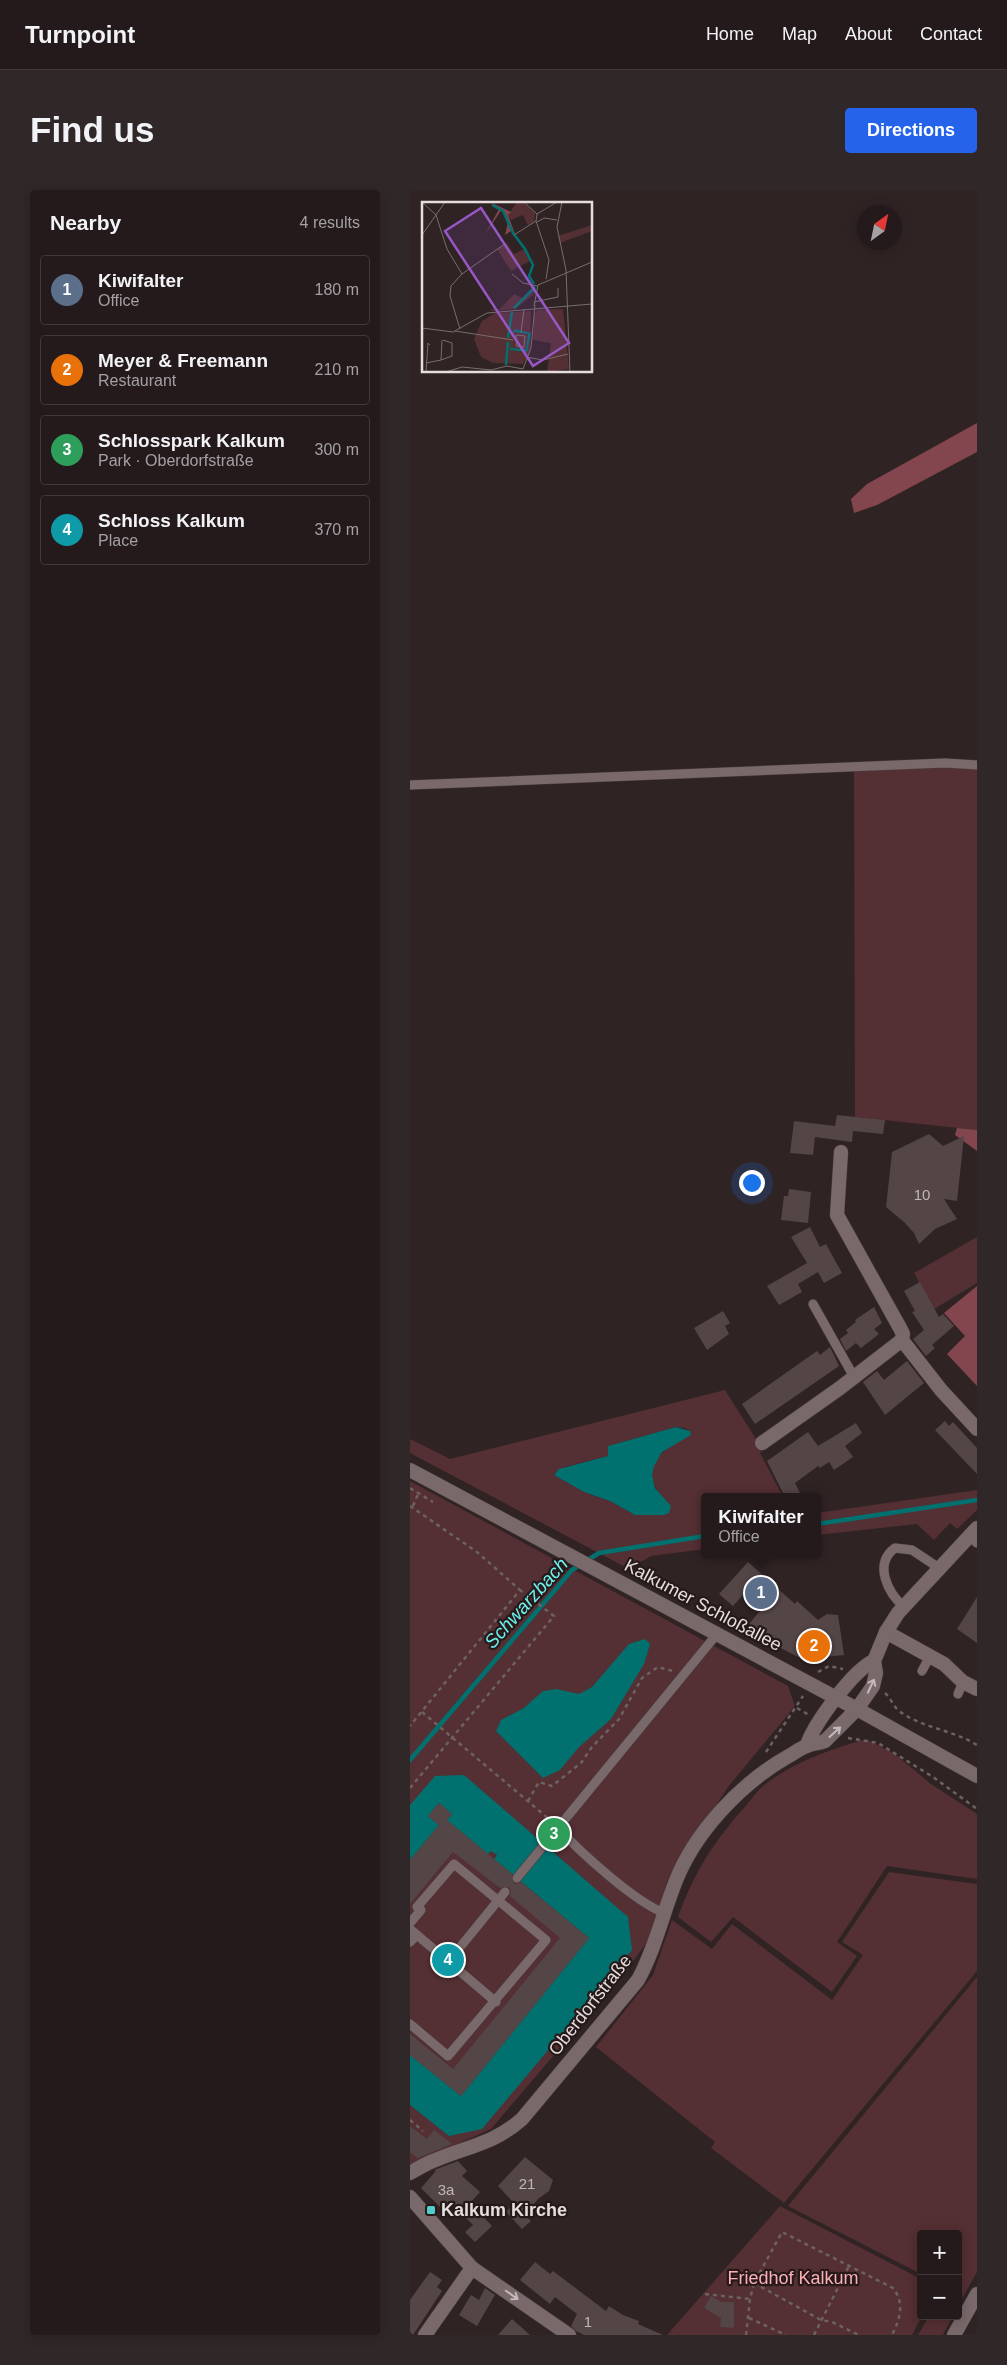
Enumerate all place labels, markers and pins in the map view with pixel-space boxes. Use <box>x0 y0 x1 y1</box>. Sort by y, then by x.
pin: 1 <box>745 1574 777 1612</box>
pin: 2 <box>798 1627 830 1665</box>
pin: 3 <box>538 1815 570 1853</box>
pin: 4 <box>432 1941 464 1979</box>
place label: Kalkum Kirche <box>441 2200 567 2220</box>
marker: Kalkum Kirche <box>425 2204 437 2216</box>

